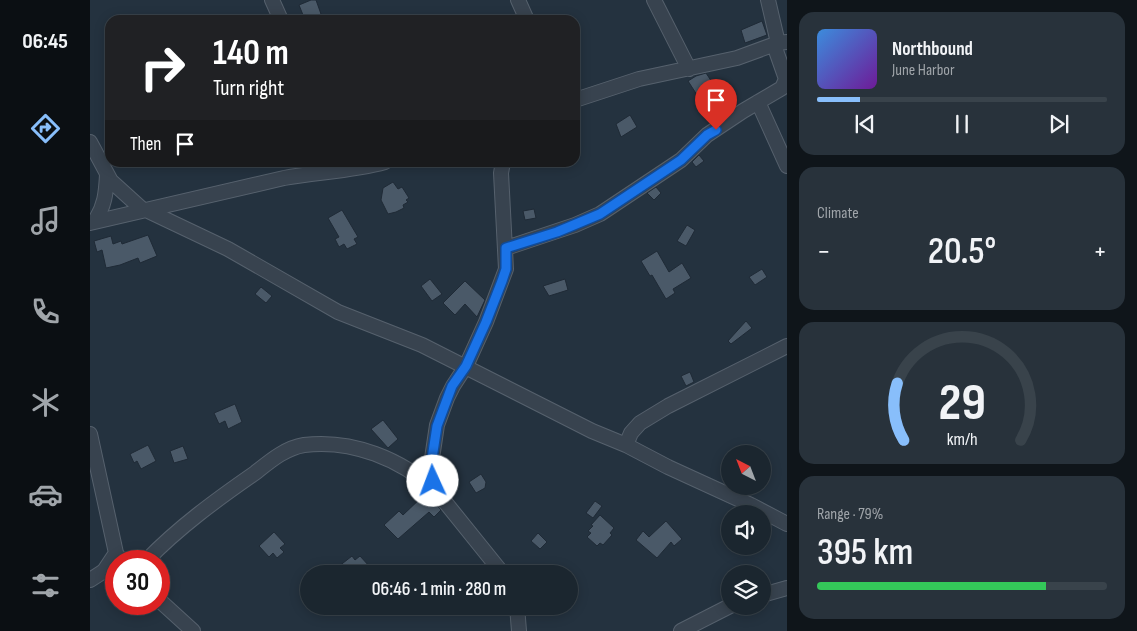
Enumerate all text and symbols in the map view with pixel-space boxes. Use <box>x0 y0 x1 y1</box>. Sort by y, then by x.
text: 06:45 <box>22 28 68 55</box>
text: 140 m <box>213 32 289 75</box>
icon: right <box>130 35 195 100</box>
text: Northbound <box>892 38 973 61</box>
text: June Harbor <box>892 61 955 80</box>
text: Turn right <box>213 75 284 102</box>
pin <box>695 79 737 130</box>
icon: arrive <box>702 86 730 114</box>
icon: previous <box>851 110 879 138</box>
icon: pause <box>948 110 976 138</box>
icon: next <box>1045 110 1073 138</box>
icon: directions <box>28 111 63 146</box>
icon: arrive <box>171 130 199 158</box>
text: Then <box>130 133 161 156</box>
icon: music <box>28 203 63 238</box>
text: Climate <box>817 204 859 223</box>
text: 20.5° <box>928 229 996 274</box>
text: − <box>817 235 831 268</box>
text: + <box>1093 235 1107 268</box>
icon: phone <box>28 294 63 329</box>
text: 29 <box>938 372 986 435</box>
icon: climate <box>28 385 63 420</box>
text: km/h <box>947 429 977 450</box>
north arrow <box>721 445 771 495</box>
map controls <box>721 445 771 615</box>
position arrow <box>406 454 458 506</box>
icon: car <box>28 477 63 512</box>
button: sound <box>721 505 771 555</box>
text: Range · 79% <box>817 505 883 524</box>
text: 395 km <box>817 530 913 575</box>
speed limit sign: 30 <box>105 550 170 615</box>
button: layers <box>721 565 771 615</box>
icon: filters <box>28 568 63 603</box>
text: 06:46 · 1 min · 280 m <box>372 578 506 601</box>

